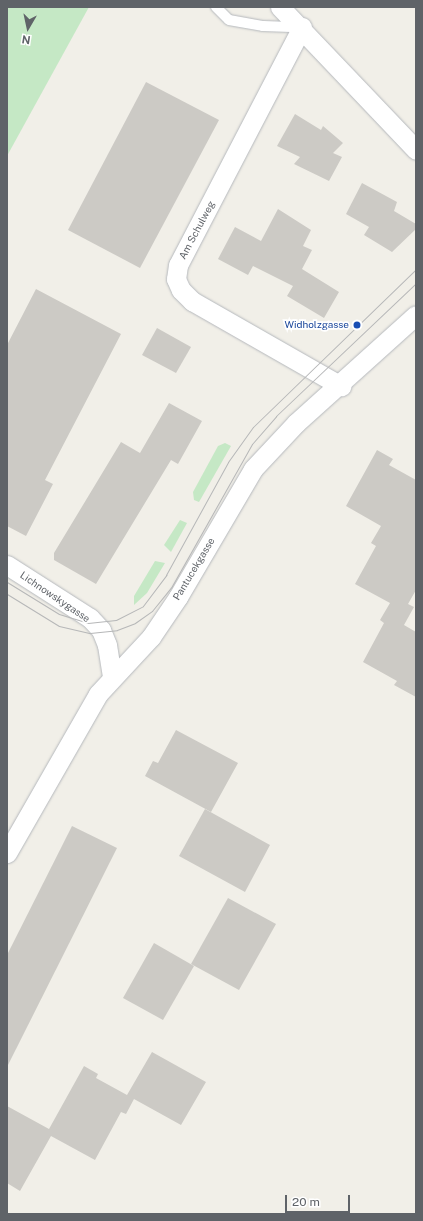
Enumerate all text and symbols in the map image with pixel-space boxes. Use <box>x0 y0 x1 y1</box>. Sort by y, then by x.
north arrow <box>8 8 48 48</box>
text: N <box>21 33 31 46</box>
street label: Am Schulweg <box>177 199 217 261</box>
place label: Widholzgasse <box>284 319 349 331</box>
marker: Widholzgasse <box>352 320 362 330</box>
street label: Pantucekgasse <box>171 536 217 602</box>
street label: Lichnowskygasse <box>18 569 92 625</box>
scale bar <box>287 1187 352 1213</box>
text: 20 m <box>292 1195 320 1209</box>

